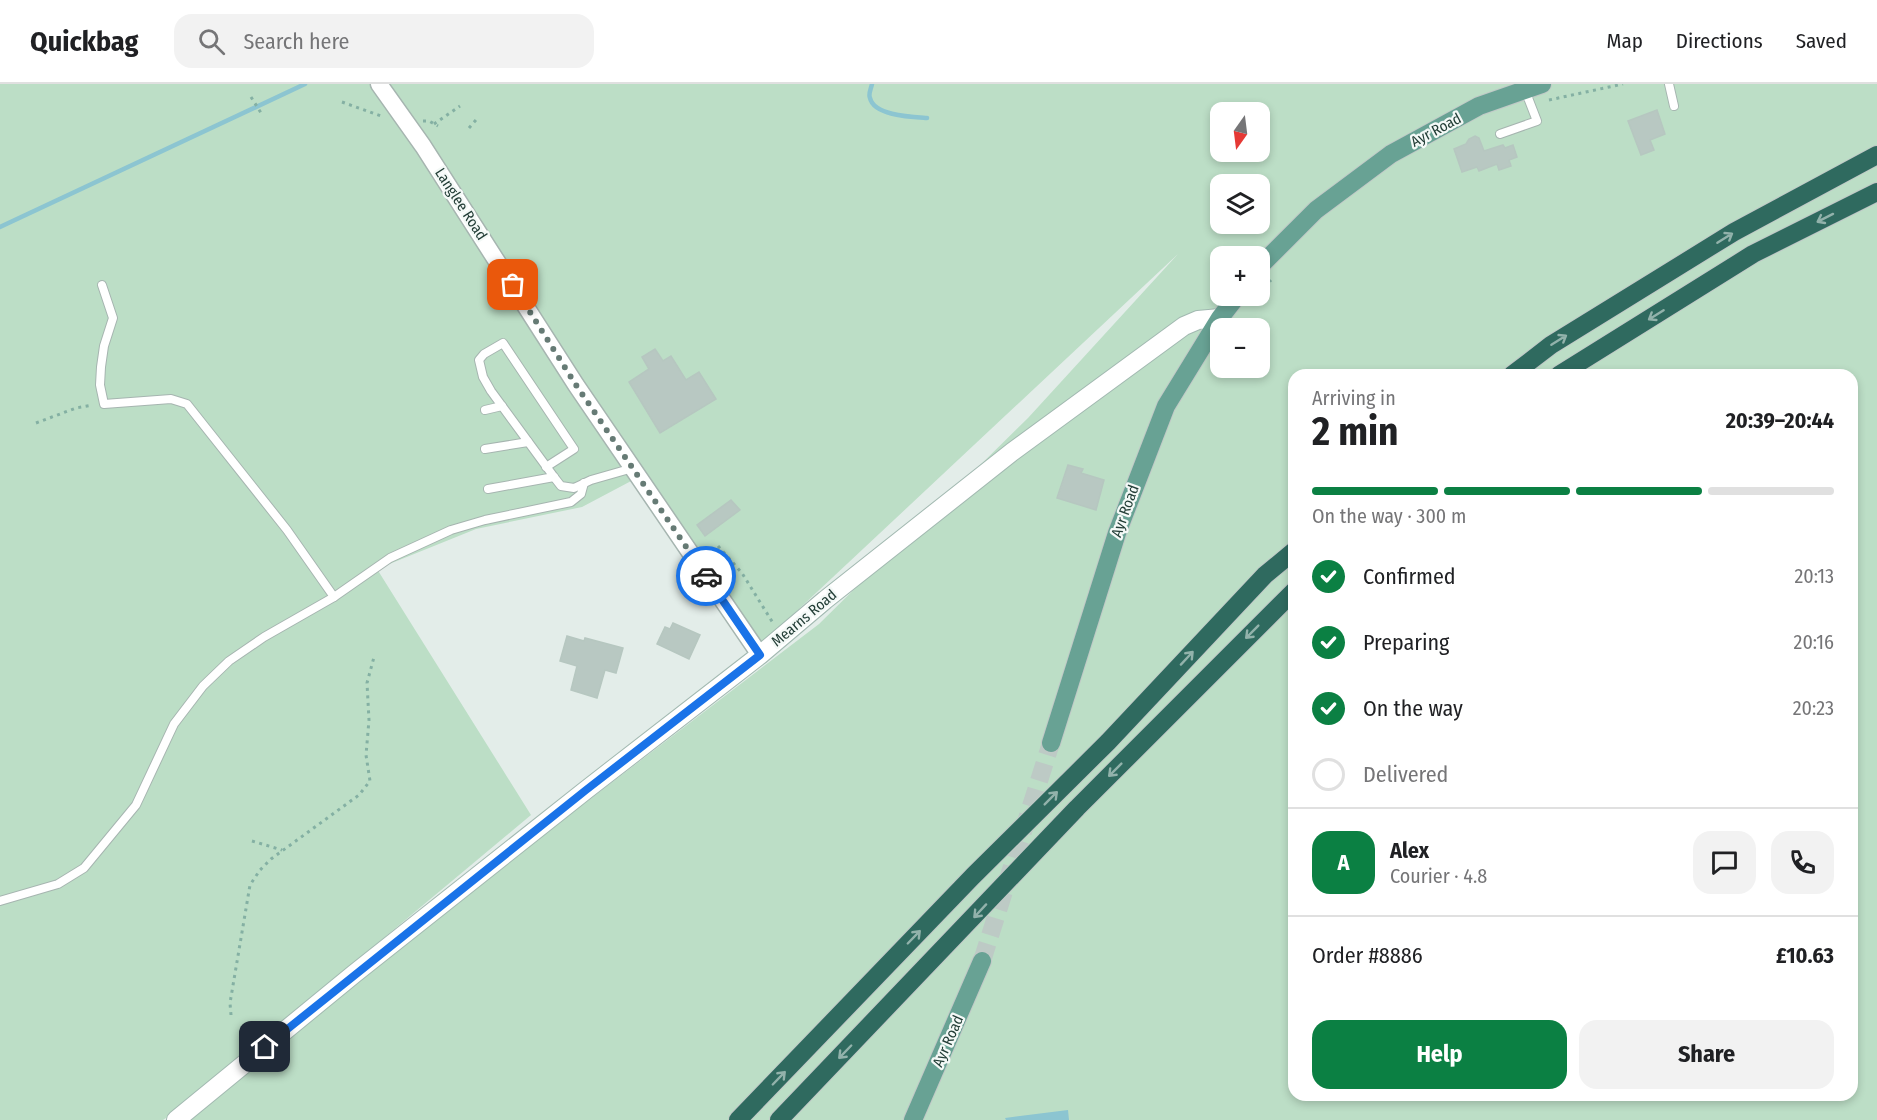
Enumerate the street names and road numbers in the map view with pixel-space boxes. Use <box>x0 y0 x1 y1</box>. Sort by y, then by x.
street label: Ayr Road <box>1408 109 1464 151</box>
street label: Langlee Road <box>431 165 491 243</box>
street label: Ayr Road <box>1107 482 1143 540</box>
street label: Mearns Road <box>768 586 840 650</box>
street label: Ayr Road <box>929 1012 967 1070</box>

